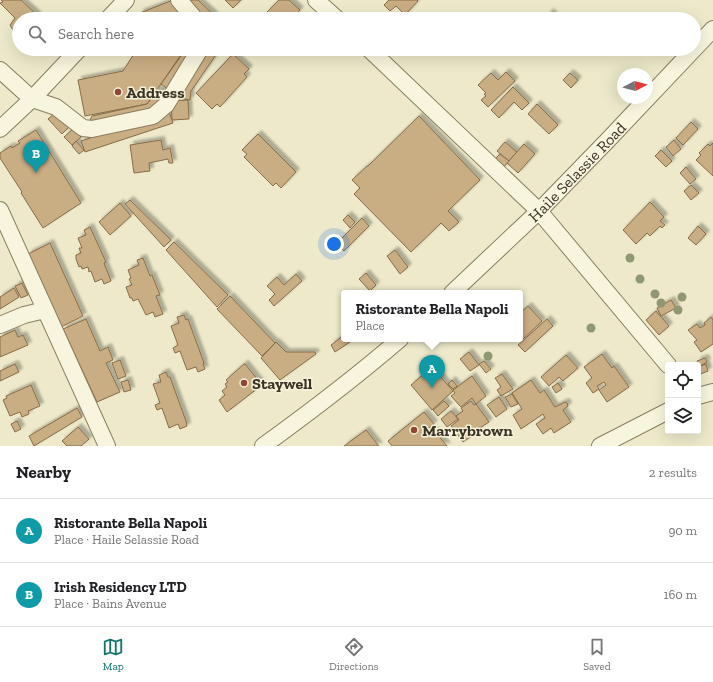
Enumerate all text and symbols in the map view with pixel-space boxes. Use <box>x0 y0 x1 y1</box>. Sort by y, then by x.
search box <box>12 12 701 56</box>
icon: search <box>26 23 48 45</box>
text: Search here <box>58 25 134 43</box>
north arrow <box>617 68 653 104</box>
place label: Address <box>126 83 185 102</box>
marker: Address <box>113 87 123 97</box>
street label: Haile Selassie Road <box>525 118 630 226</box>
pin: B <box>23 140 49 173</box>
your location <box>324 234 344 254</box>
popup <box>341 290 523 342</box>
text: Ristorante Bella Napoli <box>355 300 509 318</box>
text: Place <box>355 318 385 333</box>
pin: A <box>419 355 445 388</box>
map controls <box>665 362 701 434</box>
button: locate <box>665 362 701 398</box>
place label: Staywell <box>252 374 313 393</box>
marker: Staywell <box>239 378 249 388</box>
button: layers <box>665 398 701 434</box>
place label: Marrybrown <box>422 421 513 440</box>
marker: Marrybrown <box>409 425 419 435</box>
text: Nearby <box>16 462 71 482</box>
text: 2 results <box>649 465 697 480</box>
text: Ristorante Bella Napoli <box>54 514 207 532</box>
text: A <box>25 523 33 538</box>
text: 90 m <box>668 523 697 538</box>
text: Place · Haile Selassie Road <box>54 532 199 547</box>
text: Irish Residency LTD <box>54 578 187 596</box>
text: B <box>25 587 33 602</box>
text: 160 m <box>663 587 697 602</box>
text: Place · Bains Avenue <box>54 596 167 611</box>
tab: Map <box>102 636 124 673</box>
tab: Directions <box>329 636 379 673</box>
tab: Saved <box>583 636 611 673</box>

